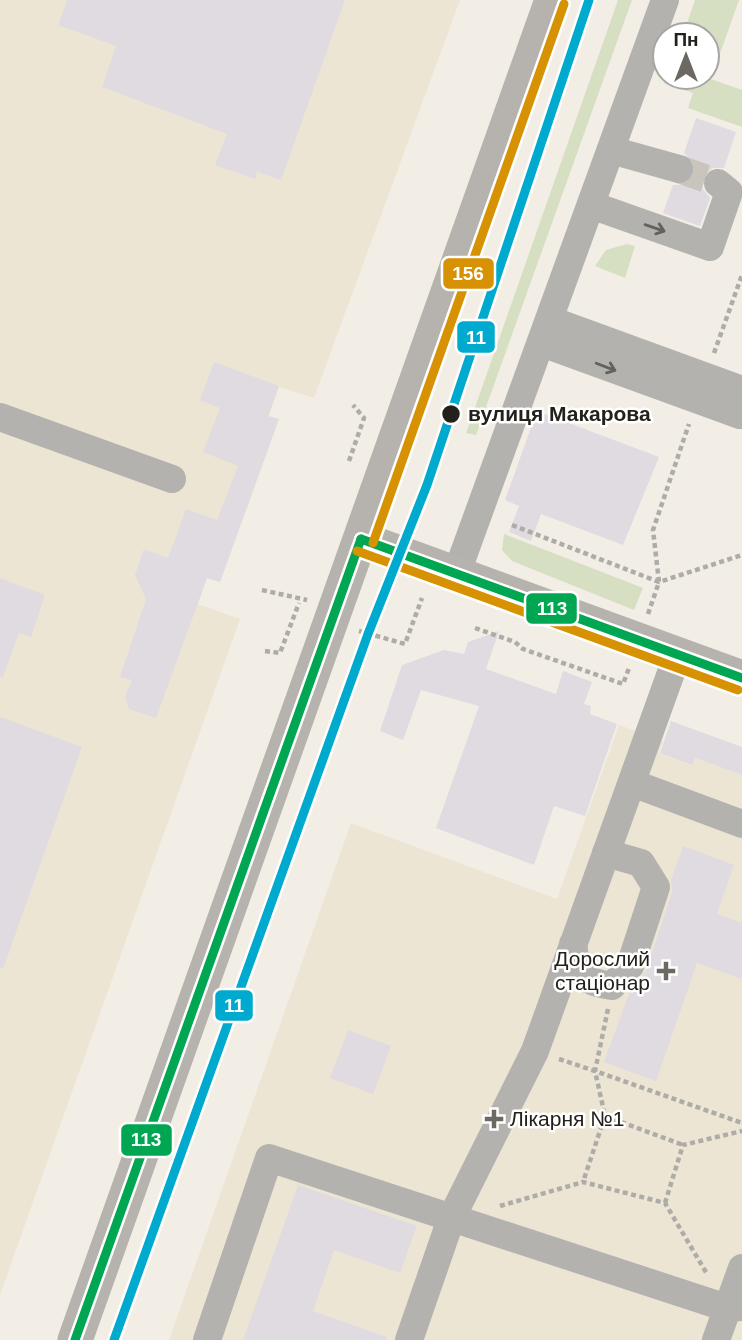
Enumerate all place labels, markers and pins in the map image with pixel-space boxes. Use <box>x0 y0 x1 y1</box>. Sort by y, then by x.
place label: вулиця Макарова <box>468 402 651 425</box>
marker: вулиця Макарова <box>440 403 462 425</box>
place label: Дорослий стаціонар <box>554 947 650 994</box>
marker: Дорослий стаціонар <box>656 961 676 981</box>
place label: Лікарня №1 <box>510 1107 624 1130</box>
marker: Лікарня №1 <box>484 1109 504 1129</box>

